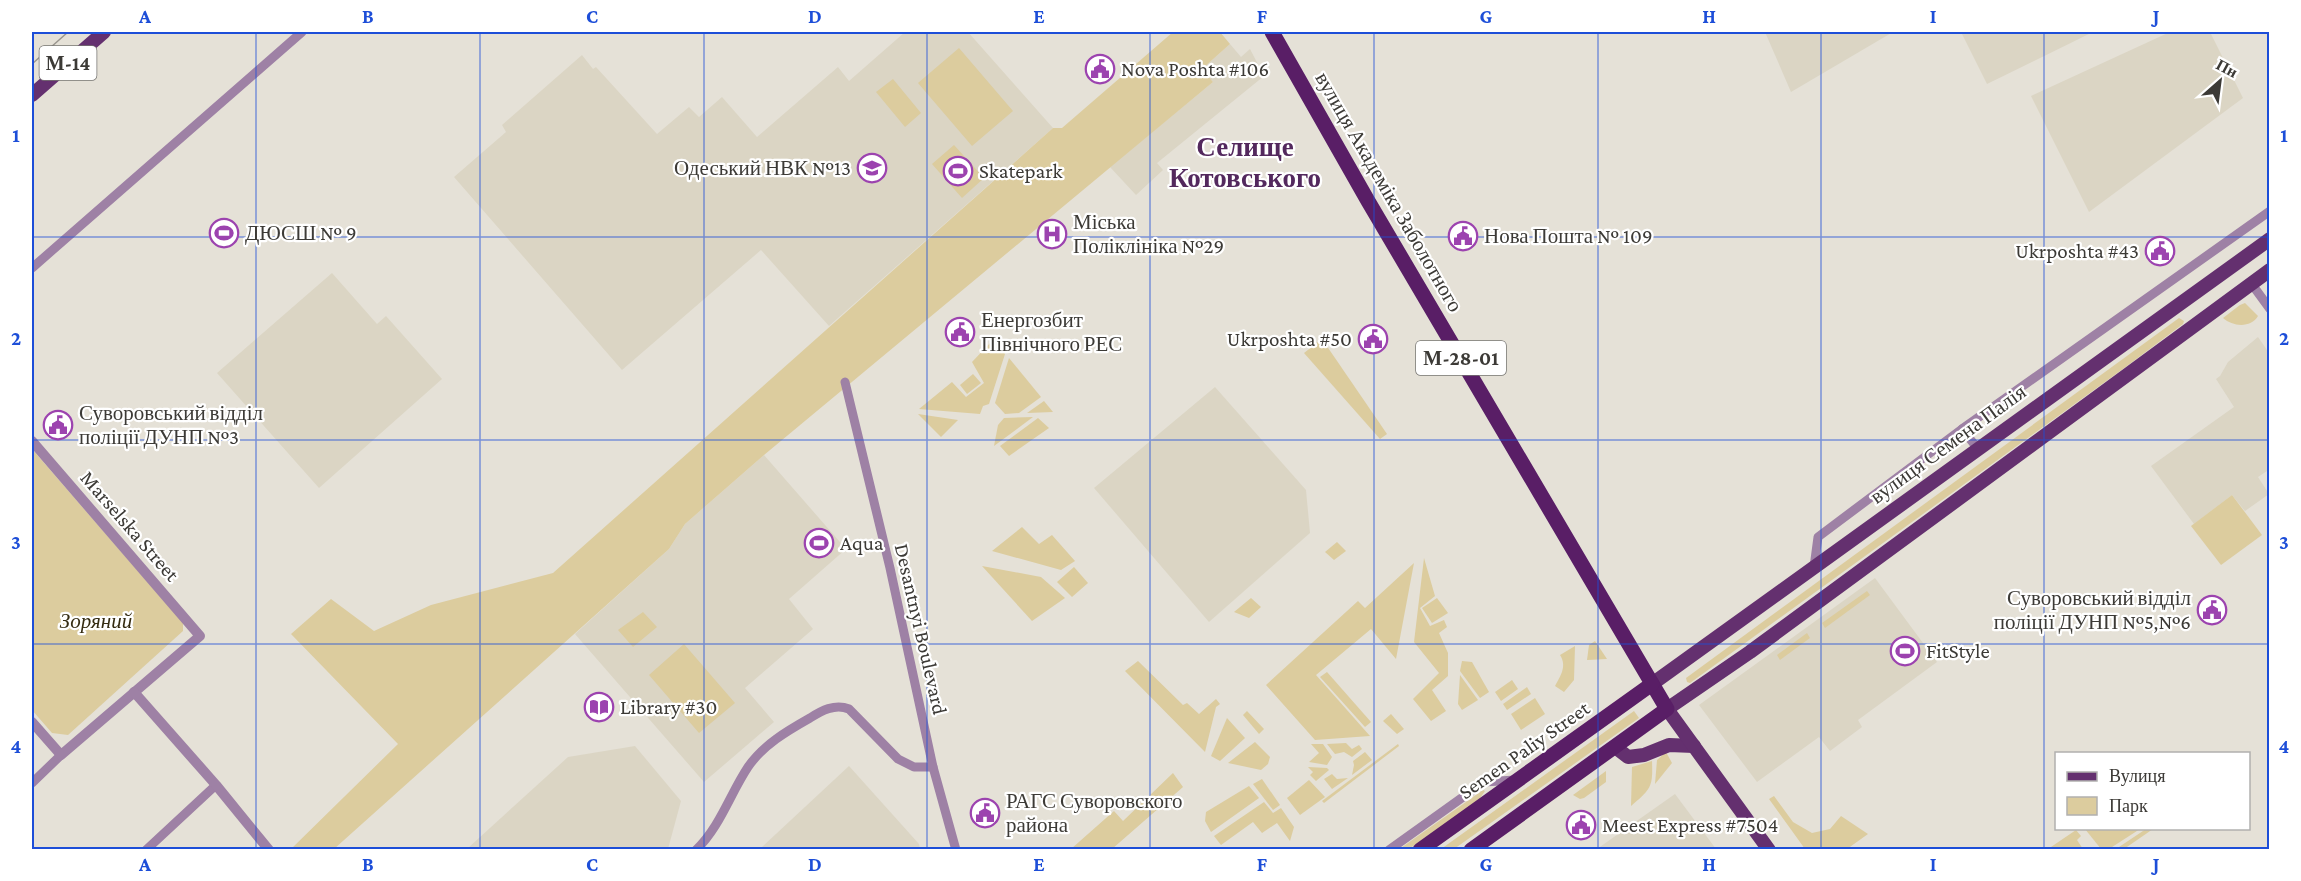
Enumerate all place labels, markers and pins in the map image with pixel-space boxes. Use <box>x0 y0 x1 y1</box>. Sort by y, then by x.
public building icon: Nova Poshta #106 <box>1084 53 1116 85</box>
place label: Nova Poshta #106 <box>1121 57 1269 81</box>
school or university icon: Одеський НВК №13 <box>856 152 888 184</box>
sports icon: Skatepark <box>942 155 974 187</box>
place label: Одеський НВК №13 <box>674 156 851 180</box>
place label: Skatepark <box>979 159 1063 183</box>
place label: Міська Поліклініка №29 <box>1073 210 1224 258</box>
sports icon: ДЮСШ № 9 <box>208 217 240 249</box>
hospital icon: Міська Поліклініка №29 <box>1036 218 1068 250</box>
public building icon: Нова Пошта № 109 <box>1447 220 1479 252</box>
place label: ДЮСШ № 9 <box>245 221 357 245</box>
place label: Нова Пошта № 109 <box>1484 224 1653 248</box>
public building icon: Ukrposhta #43 <box>2144 235 2176 267</box>
place label: Ukrposhta #43 <box>2015 239 2139 263</box>
place label: Енергозбит Північного РЕС <box>981 308 1122 356</box>
public building icon: Енергозбит Північного РЕС <box>944 316 976 348</box>
public building icon: Ukrposhta #50 <box>1357 323 1389 355</box>
place label: Ukrposhta #50 <box>1227 327 1352 351</box>
place label: Суворовський відділ поліції ДУНП №3 <box>79 401 263 449</box>
public building icon: Суворовський відділ поліції ДУНП №3 <box>42 409 74 441</box>
sports icon: Aqua <box>803 527 835 559</box>
place label: Aqua <box>840 531 884 555</box>
place label: Суворовський відділ поліції ДУНП №5,№6 <box>1994 586 2191 634</box>
public building icon: Суворовський відділ поліції ДУНП №5,№6 <box>2196 594 2228 626</box>
sports icon: FitStyle <box>1889 635 1921 667</box>
place label: FitStyle <box>1926 639 1990 663</box>
library icon: Library #30 <box>583 691 615 723</box>
place label: Library #30 <box>620 695 717 719</box>
place label: РАГС Суворовского района <box>1006 789 1183 837</box>
public building icon: РАГС Суворовского района <box>969 797 1001 829</box>
public building icon: Meest Express #7504 <box>1565 809 1597 841</box>
place label: Meest Express #7504 <box>1602 813 1778 837</box>

